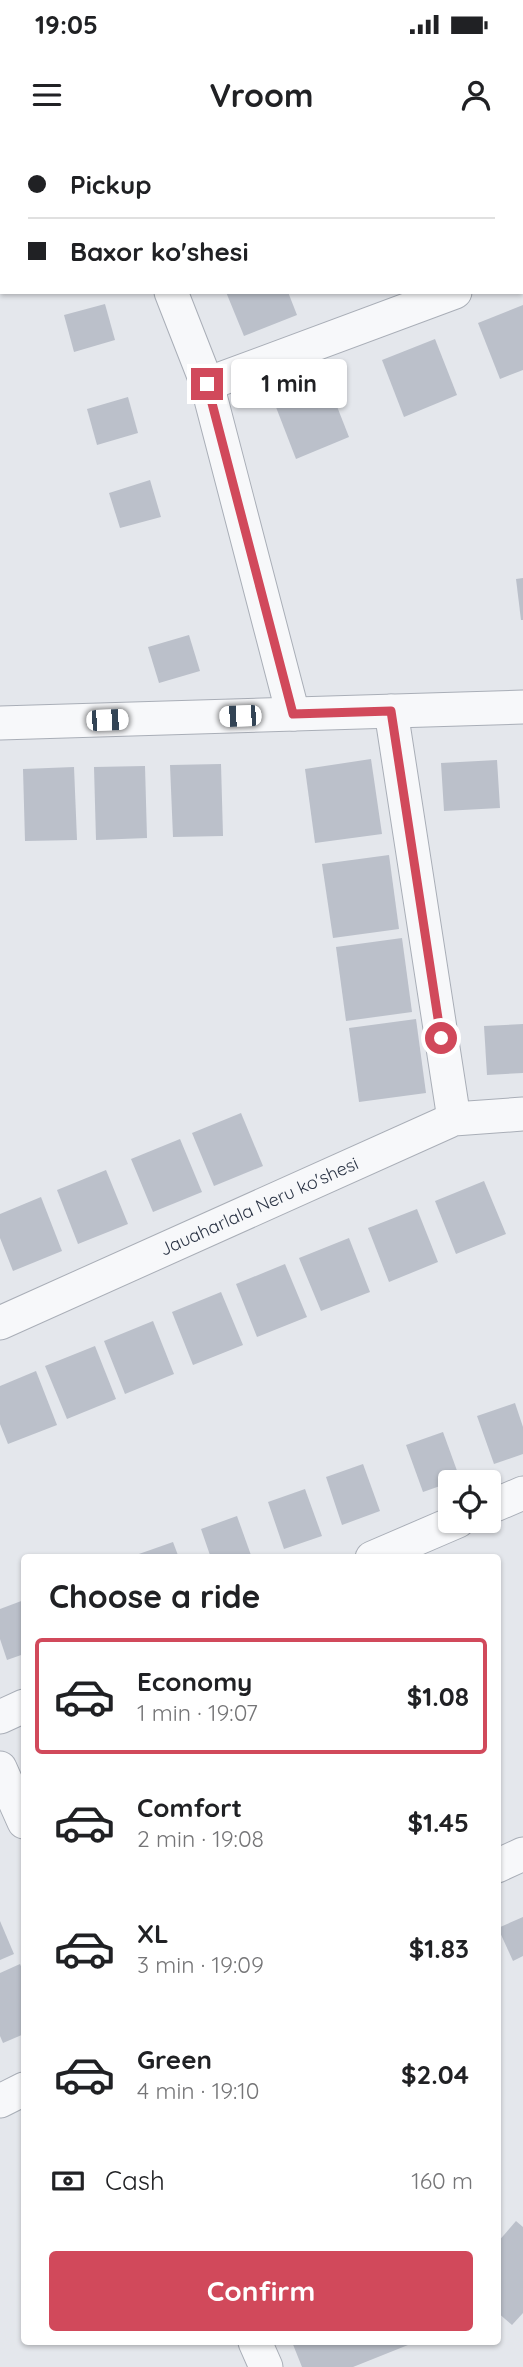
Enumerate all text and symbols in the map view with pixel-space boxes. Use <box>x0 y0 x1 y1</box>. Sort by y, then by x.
text: 19:05 <box>35 8 98 41</box>
text: Vroom <box>210 75 313 115</box>
icon: menu <box>28 76 66 114</box>
icon: person <box>457 76 495 114</box>
text: Pickup <box>70 168 152 201</box>
text: Baxor ko'shesi <box>70 235 249 268</box>
callout: 1 min <box>232 359 347 408</box>
route end <box>191 368 223 400</box>
text: 1 min <box>261 369 317 398</box>
car <box>219 705 262 727</box>
car <box>86 709 129 731</box>
route start <box>425 1022 457 1054</box>
street label: Jauaharlala Neru ko'shesi <box>156 1151 362 1261</box>
map controls <box>438 1470 501 1533</box>
button: locate <box>438 1470 501 1533</box>
text: Choose a ride <box>49 1576 261 1616</box>
icon: car <box>53 1665 116 1728</box>
text: Economy <box>137 1665 252 1698</box>
text: $1.08 <box>407 1680 469 1713</box>
text: 1 min · 19:07 <box>137 1698 258 1727</box>
icon: car <box>53 1791 116 1854</box>
text: Comfort <box>137 1791 242 1824</box>
text: $1.45 <box>407 1806 469 1839</box>
text: 2 min · 19:08 <box>137 1824 264 1853</box>
icon: car <box>53 1917 116 1980</box>
text: XL <box>137 1917 169 1950</box>
text: $1.83 <box>409 1932 469 1965</box>
text: 3 min · 19:09 <box>137 1950 264 1979</box>
icon: car <box>53 2043 116 2106</box>
text: Green <box>137 2043 212 2076</box>
text: $2.04 <box>401 2058 469 2091</box>
text: 4 min · 19:10 <box>137 2076 259 2105</box>
icon: cash <box>49 2162 87 2200</box>
text: Cash <box>105 2164 165 2197</box>
text: 160 m <box>411 2166 473 2195</box>
button: Confirm <box>49 2251 473 2331</box>

